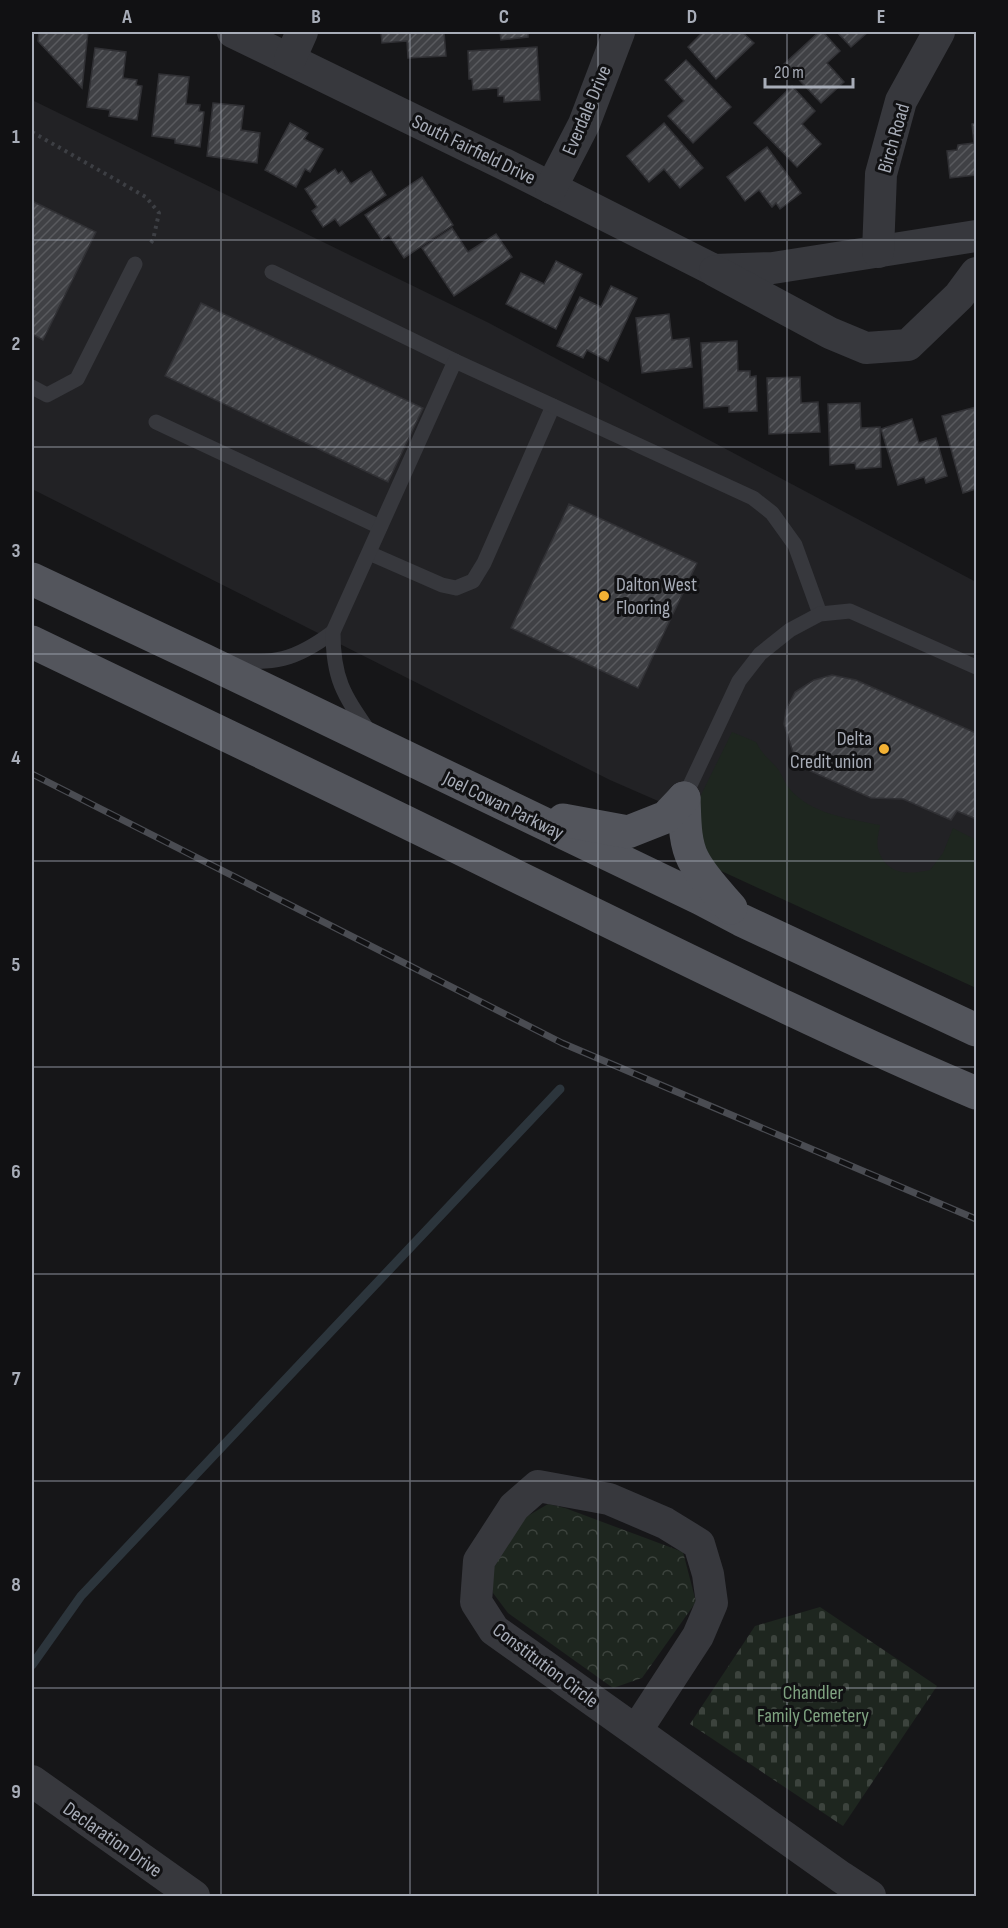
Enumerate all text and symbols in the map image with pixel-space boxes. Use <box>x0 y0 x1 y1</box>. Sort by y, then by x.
text: A <box>121 5 132 29</box>
text: B <box>311 5 321 29</box>
text: C <box>499 5 509 29</box>
text: D <box>687 5 697 29</box>
text: E <box>877 5 885 29</box>
scale bar <box>765 51 854 89</box>
street label: Everdale Drive <box>557 62 617 159</box>
text: 20 m <box>774 62 804 83</box>
street label: Birch Road <box>873 101 915 176</box>
street label: South Fairfield Drive <box>408 110 539 190</box>
text: 1 <box>12 125 20 149</box>
text: 2 <box>12 332 20 356</box>
text: 3 <box>12 539 21 563</box>
place label: Dalton West Flooring <box>616 573 697 620</box>
marker: Dalton West Flooring <box>597 589 611 603</box>
place label: Delta Credit union <box>790 727 872 774</box>
marker: Delta Credit union <box>877 742 891 756</box>
text: 4 <box>11 746 21 770</box>
street label: Joel Cowan Parkway <box>439 766 568 846</box>
text: 5 <box>12 953 21 977</box>
text: 6 <box>11 1160 21 1184</box>
text: 7 <box>12 1367 21 1391</box>
text: 8 <box>11 1573 21 1597</box>
street label: Constitution Circle <box>488 1618 603 1713</box>
park label: Chandler Family Cemetery <box>757 1681 869 1728</box>
text: 9 <box>11 1780 21 1804</box>
street label: Declaration Drive <box>58 1797 166 1883</box>

